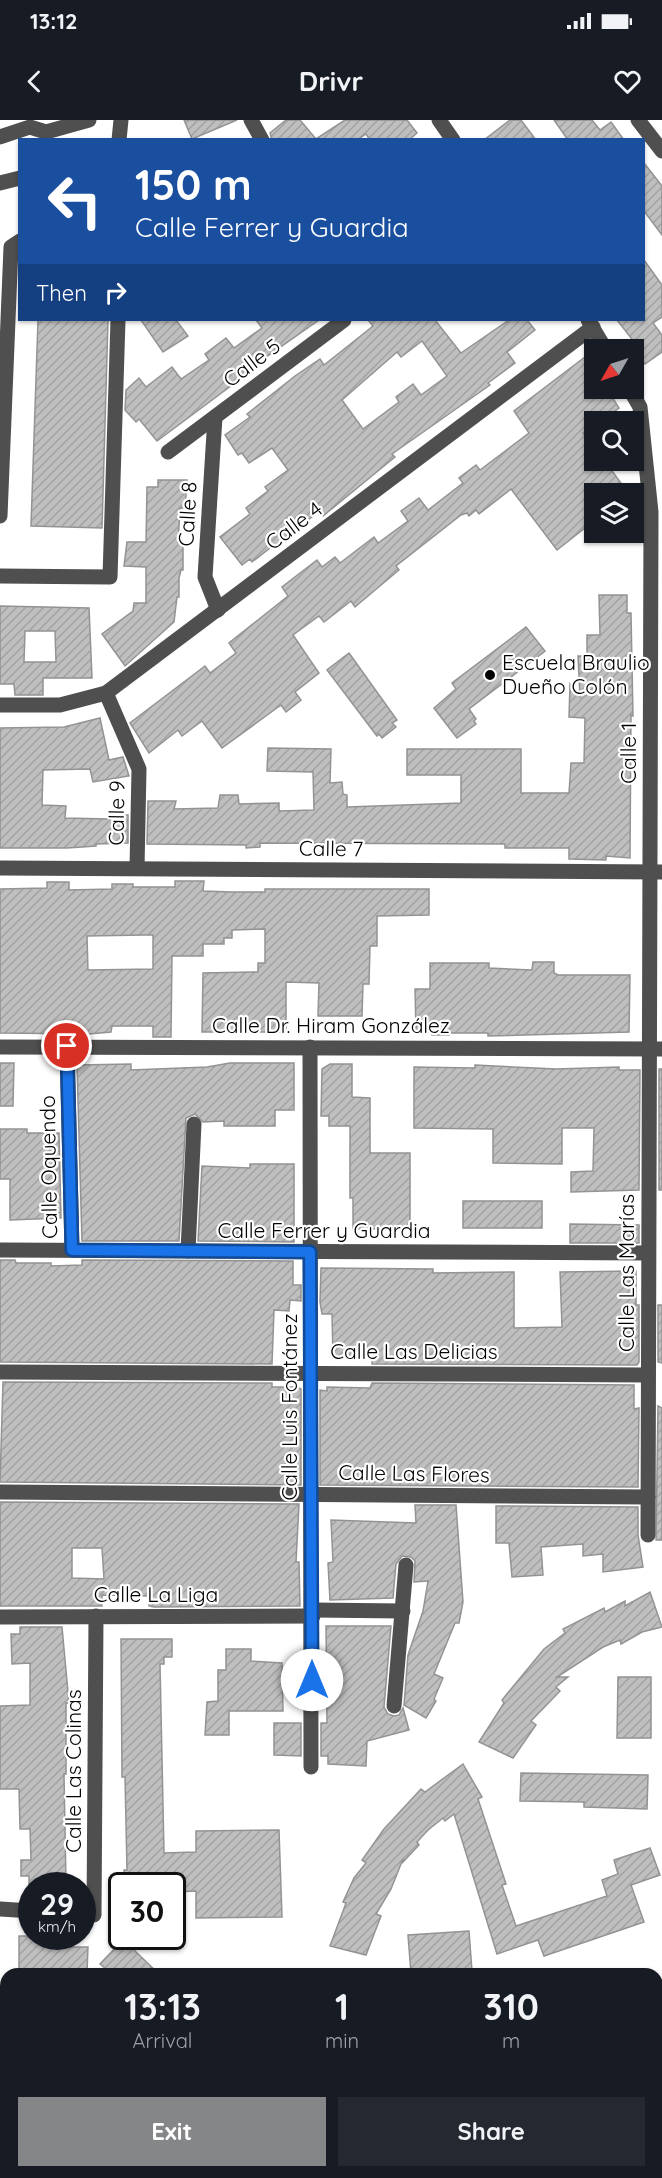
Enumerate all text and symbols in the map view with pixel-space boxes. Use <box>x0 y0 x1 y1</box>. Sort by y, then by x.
text: 13:12 <box>30 7 77 35</box>
text: Drivr <box>299 64 363 98</box>
icon: back <box>18 65 51 98</box>
icon: heart <box>611 65 644 98</box>
text: 150 m <box>135 158 252 211</box>
icon: left <box>36 162 114 240</box>
text: Calle Ferrer y Guardia <box>135 210 409 244</box>
icon: right <box>99 276 132 309</box>
text: Then <box>36 279 87 307</box>
street label: Calle 5 <box>218 332 285 392</box>
north arrow <box>584 339 644 399</box>
map controls <box>584 339 644 543</box>
button: search <box>584 411 644 471</box>
street label: Calle 8 <box>172 481 202 547</box>
button: layers <box>584 483 644 543</box>
street label: Calle 4 <box>260 495 327 555</box>
place label: Escuela Braulio Dueño Colón <box>502 649 650 699</box>
marker: Escuela Braulio Dueño Colón <box>483 668 497 682</box>
street label: Calle 1 <box>615 722 641 784</box>
street label: Calle 9 <box>102 780 130 846</box>
street label: Calle 7 <box>299 834 364 862</box>
street label: Calle Dr. Hiram González <box>212 1012 450 1038</box>
pin <box>41 1020 92 1071</box>
icon: arrive <box>50 1029 83 1062</box>
street label: Calle Oquendo <box>34 1095 62 1239</box>
street label: Calle Las Marías <box>613 1194 639 1352</box>
street label: Calle Ferrer y Guardia <box>218 1217 430 1243</box>
street label: Calle Luis Fontánez <box>276 1314 302 1500</box>
street label: Calle Las Delicias <box>330 1338 498 1364</box>
street label: Calle Las Flores <box>338 1459 490 1487</box>
street label: Calle La Liga <box>94 1581 218 1607</box>
position arrow <box>280 1648 344 1712</box>
street label: Calle Las Colinas <box>60 1689 86 1853</box>
speed limit sign: 30 <box>108 1872 186 1950</box>
text: 29 <box>40 1885 74 1923</box>
text: km/h <box>38 1917 76 1936</box>
text: 13:13 <box>124 1984 201 2029</box>
text: 1 <box>335 1984 349 2029</box>
text: 310 <box>483 1984 539 2029</box>
text: Arrival <box>133 2028 192 2053</box>
text: min <box>325 2028 359 2053</box>
text: m <box>502 2028 520 2053</box>
button: Exit <box>18 2097 326 2166</box>
button: Share <box>338 2097 645 2166</box>

